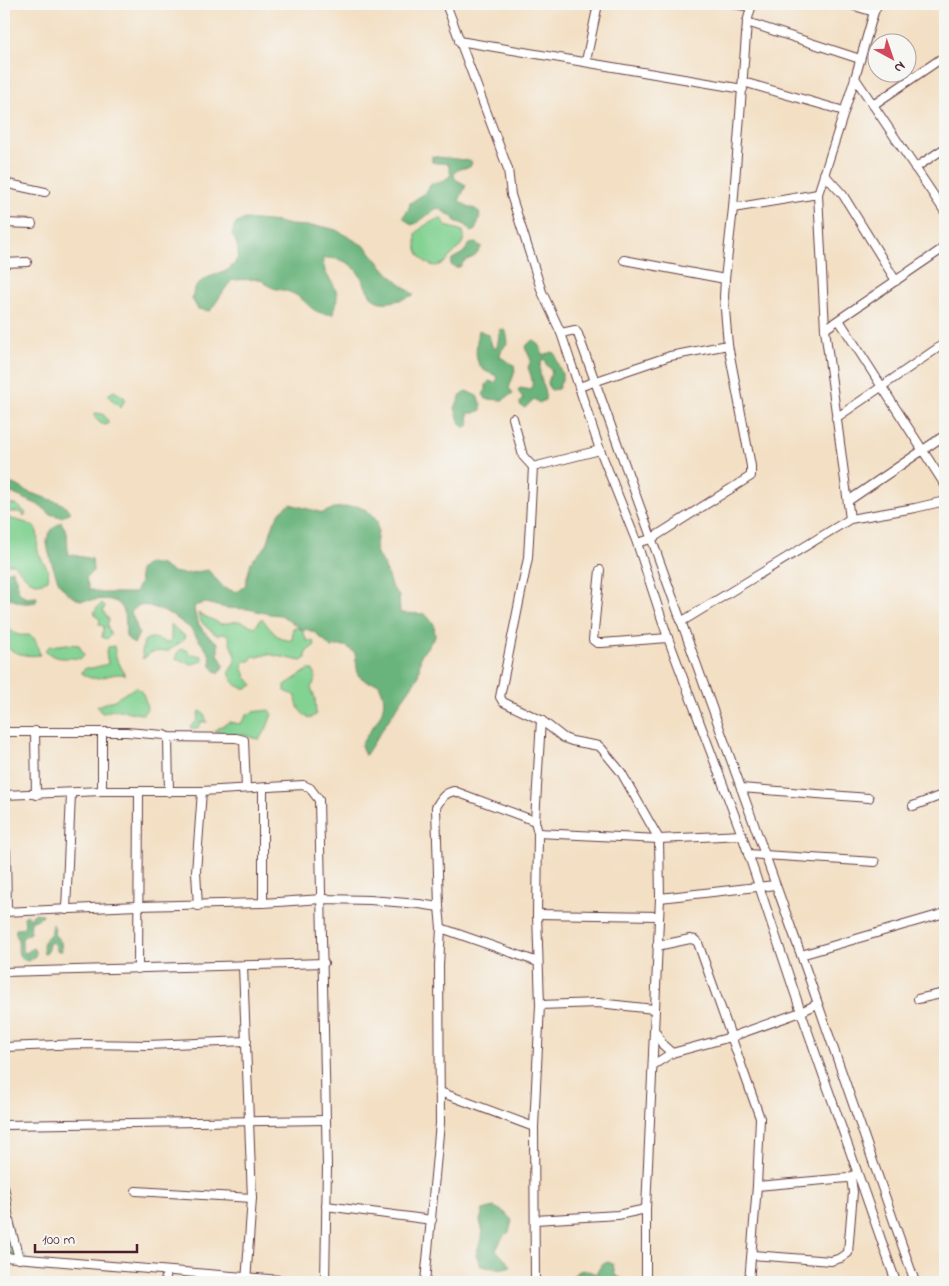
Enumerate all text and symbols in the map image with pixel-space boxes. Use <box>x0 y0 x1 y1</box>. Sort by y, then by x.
north arrow <box>866 32 916 82</box>
text: N <box>889 56 910 78</box>
scale bar <box>35 1221 138 1253</box>
text: 100 m <box>42 1229 75 1251</box>

